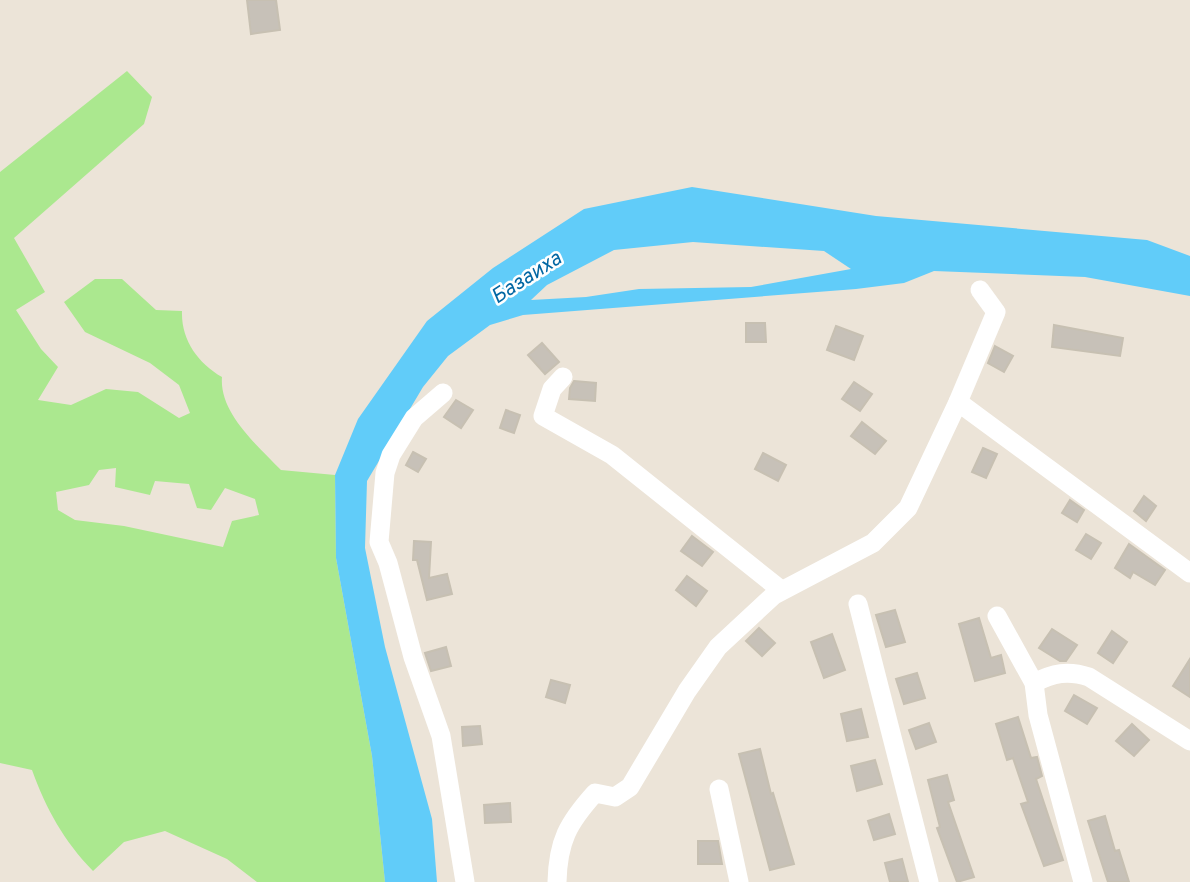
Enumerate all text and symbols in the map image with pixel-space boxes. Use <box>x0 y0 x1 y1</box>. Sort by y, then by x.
water label: Базаиха <box>487 245 567 311</box>

